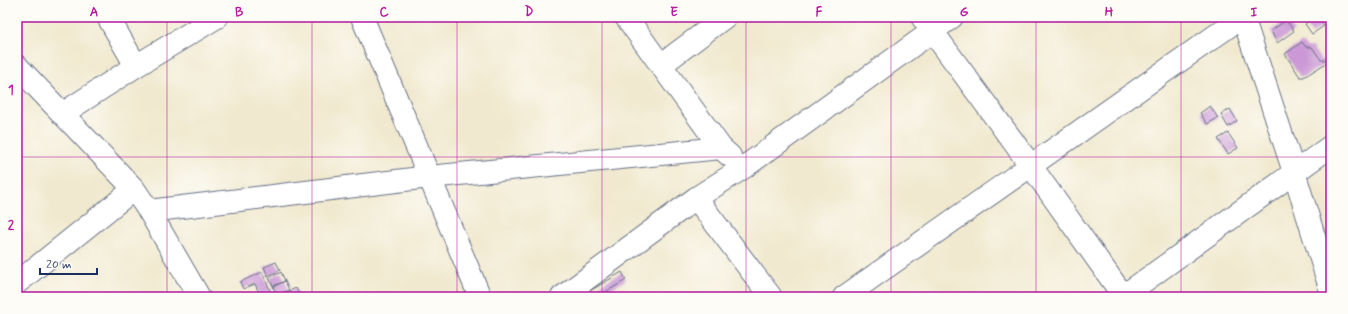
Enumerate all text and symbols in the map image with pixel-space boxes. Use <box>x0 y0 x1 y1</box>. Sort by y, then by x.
text: A <box>90 4 98 21</box>
text: B <box>235 4 244 21</box>
text: C <box>379 4 389 21</box>
text: D <box>525 4 534 21</box>
text: E <box>670 4 678 21</box>
text: F <box>816 4 823 21</box>
text: G <box>960 4 969 21</box>
text: H <box>1105 4 1114 21</box>
text: I <box>1251 4 1258 21</box>
text: 1 <box>8 82 14 99</box>
text: 2 <box>8 217 15 234</box>
scale bar <box>40 250 97 276</box>
text: 20 m <box>46 257 72 273</box>

